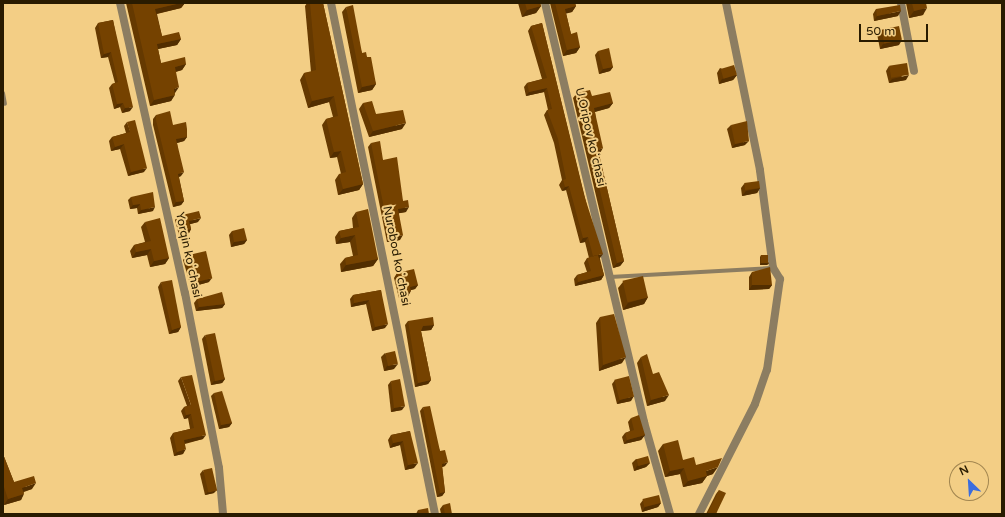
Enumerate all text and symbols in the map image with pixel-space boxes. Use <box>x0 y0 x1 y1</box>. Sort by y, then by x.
scale bar <box>861 16 930 42</box>
text: 50 m <box>866 24 895 38</box>
street label: U.Oripov koʻchasi <box>572 86 608 188</box>
street label: Nurobod koʻchasi <box>379 205 413 307</box>
street label: Yorqin koʻchasi <box>172 211 204 299</box>
north arrow <box>949 461 989 501</box>
text: N <box>957 463 971 478</box>

